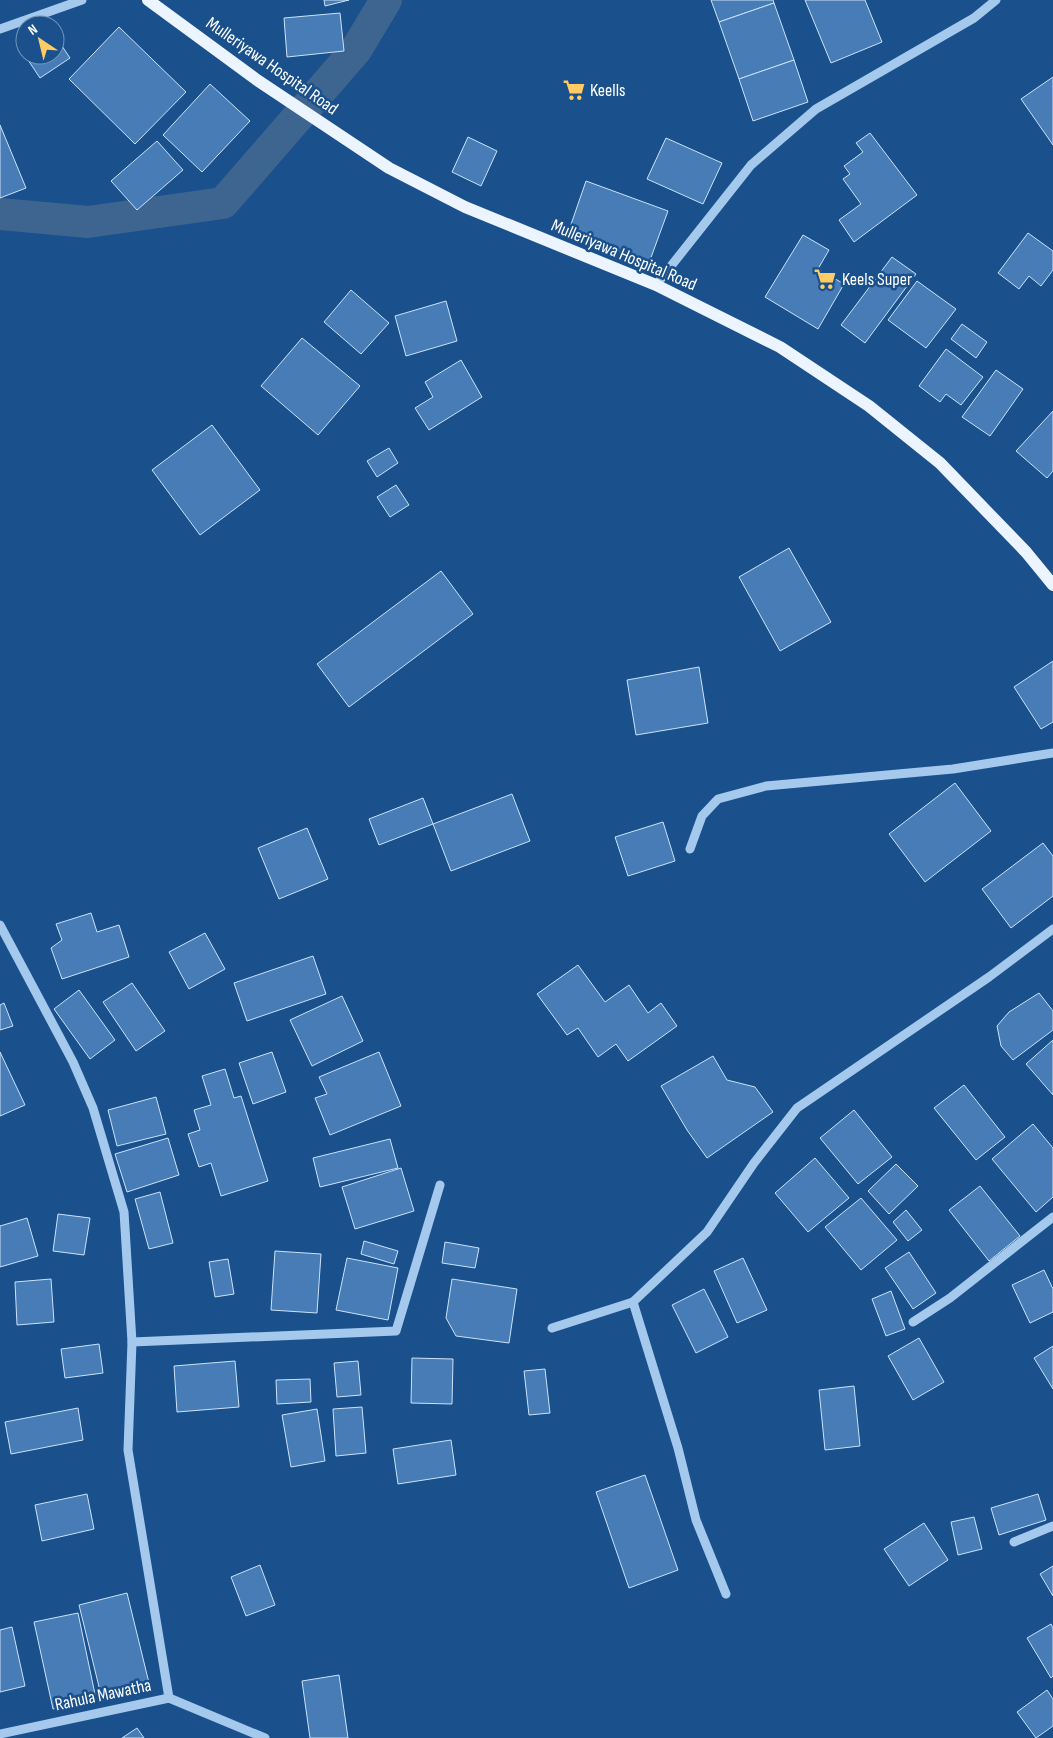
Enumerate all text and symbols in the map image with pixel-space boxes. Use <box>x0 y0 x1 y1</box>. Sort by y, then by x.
street label: Mulleriyawa Hospital Road <box>202 13 342 119</box>
north arrow <box>15 15 65 65</box>
text: N <box>25 21 41 39</box>
supermarket icon: Keells <box>561 77 587 103</box>
place label: Keells <box>590 80 625 101</box>
street label: Mulleriyawa Hospital Road <box>548 215 700 295</box>
supermarket icon: Keels Super <box>812 266 838 292</box>
place label: Keels Super <box>842 269 912 290</box>
street label: Rahula Mawatha <box>53 1675 153 1715</box>

